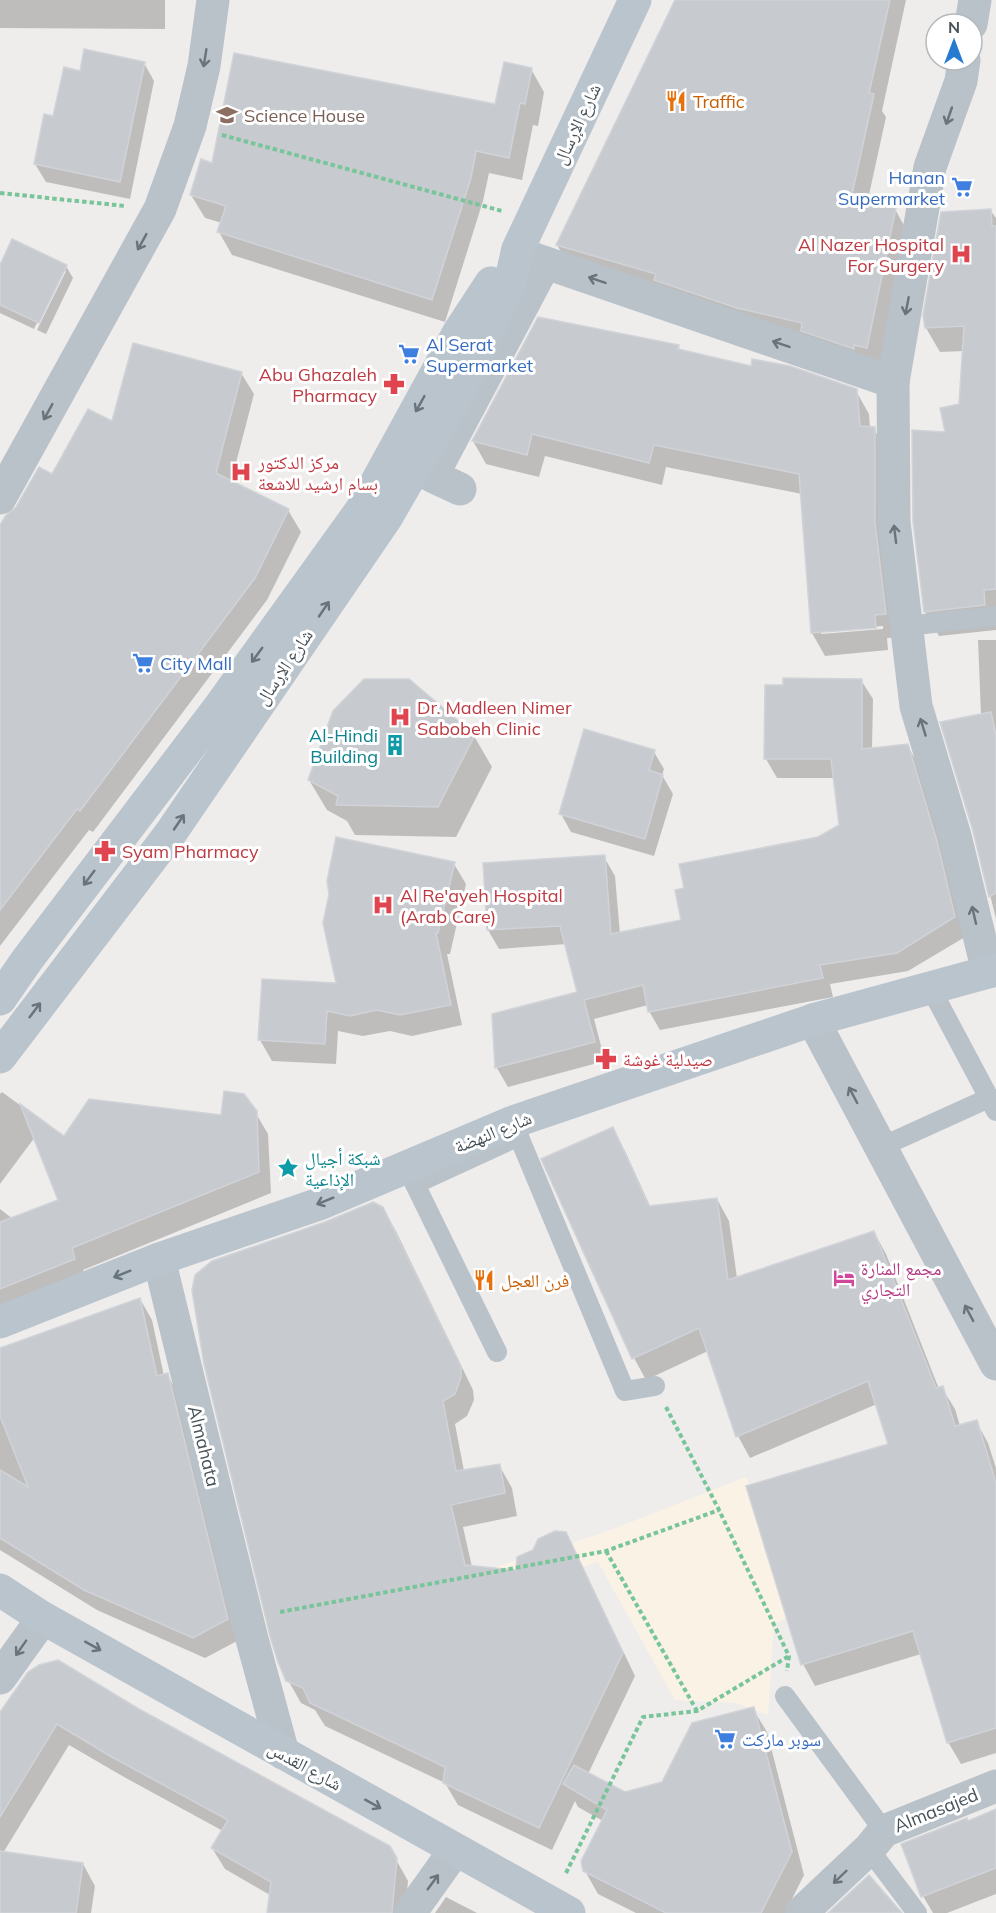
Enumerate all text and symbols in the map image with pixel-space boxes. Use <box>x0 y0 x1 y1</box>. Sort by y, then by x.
north arrow <box>924 12 984 72</box>
text: N <box>948 17 960 37</box>
one-way arrow <box>199 48 210 67</box>
street label: شارع الإرسال <box>548 80 606 168</box>
restaurant icon: Traffic <box>664 89 688 113</box>
place label: Traffic <box>693 90 745 113</box>
school or university icon: Science House <box>215 103 239 127</box>
place label: Science House <box>244 104 365 127</box>
one-way arrow <box>942 106 953 125</box>
place label: Hanan Supermarket <box>838 166 945 210</box>
supermarket icon: Hanan Supermarket <box>950 175 974 199</box>
one-way arrow <box>136 232 147 250</box>
place label: Al Nazer Hospital For Surgery <box>798 233 944 277</box>
hospital icon: Al Nazer Hospital For Surgery <box>949 242 973 266</box>
one-way arrow <box>588 274 607 285</box>
one-way arrow <box>901 296 912 315</box>
place label: Al Serat Supermarket <box>426 333 533 377</box>
one-way arrow <box>772 337 791 348</box>
supermarket icon: Al Serat Supermarket <box>397 342 421 366</box>
place label: Abu Ghazaleh Pharmacy <box>259 363 377 407</box>
pharmacy icon: Abu Ghazaleh Pharmacy <box>382 372 406 396</box>
one-way arrow <box>413 395 425 412</box>
one-way arrow <box>41 403 53 420</box>
place label: مركز الدكتور بسام ارشيد للاشعة <box>257 451 378 496</box>
hospital icon: مركز الدكتور بسام ارشيد للاشعة <box>229 460 253 484</box>
one-way arrow <box>890 525 901 545</box>
one-way arrow <box>318 601 330 617</box>
street label: شارع الإرسال <box>250 625 318 709</box>
one-way arrow <box>250 646 263 662</box>
supermarket icon: City Mall <box>131 651 155 675</box>
place label: City Mall <box>160 652 232 675</box>
place label: Dr. Madleen Nimer Sabobeh Clinic <box>417 696 572 740</box>
hospital icon: Dr. Madleen Nimer Sabobeh Clinic <box>388 705 412 729</box>
one-way arrow <box>917 718 928 737</box>
place label: Al-Hindi Building <box>309 724 378 768</box>
building icon: Al-Hindi Building <box>383 733 407 757</box>
one-way arrow <box>172 813 185 830</box>
pharmacy icon: Syam Pharmacy <box>93 839 117 863</box>
place label: Syam Pharmacy <box>122 840 259 863</box>
one-way arrow <box>83 870 96 886</box>
place label: Al Re'ayeh Hospital (Arab Care) <box>400 884 563 928</box>
hospital icon: Al Re'ayeh Hospital (Arab Care) <box>371 893 395 917</box>
one-way arrow <box>968 906 979 925</box>
one-way arrow <box>29 1003 42 1019</box>
pharmacy icon: صيدلية غوشة <box>594 1047 618 1071</box>
place label: صيدلية غوشة <box>623 1048 713 1071</box>
one-way arrow <box>847 1087 858 1105</box>
street label: شارع النهضة <box>451 1106 535 1158</box>
place label: شبكة أجيال الإذاعية <box>305 1147 381 1191</box>
place icon: شبكة أجيال الإذاعية <box>276 1156 300 1180</box>
one-way arrow <box>316 1196 335 1207</box>
place label: مجمع المنارة التجاري <box>861 1257 942 1304</box>
hotel icon: مجمع المنارة التجاري <box>832 1266 856 1290</box>
restaurant icon: فرن العجل <box>472 1268 496 1292</box>
one-way arrow <box>113 1269 131 1280</box>
place label: فرن العجل <box>501 1269 569 1292</box>
one-way arrow <box>963 1304 974 1322</box>
street label: Almahata <box>183 1403 225 1489</box>
one-way arrow <box>15 1639 27 1655</box>
one-way arrow <box>84 1641 102 1652</box>
supermarket icon: سوبر ماركت <box>713 1727 737 1751</box>
place label: سوبر ماركت <box>742 1728 821 1751</box>
street label: شارع القدس <box>264 1736 346 1796</box>
street label: Almasajed <box>891 1783 981 1837</box>
one-way arrow <box>364 1798 381 1810</box>
one-way arrow <box>832 1870 847 1884</box>
one-way arrow <box>427 1874 439 1890</box>

